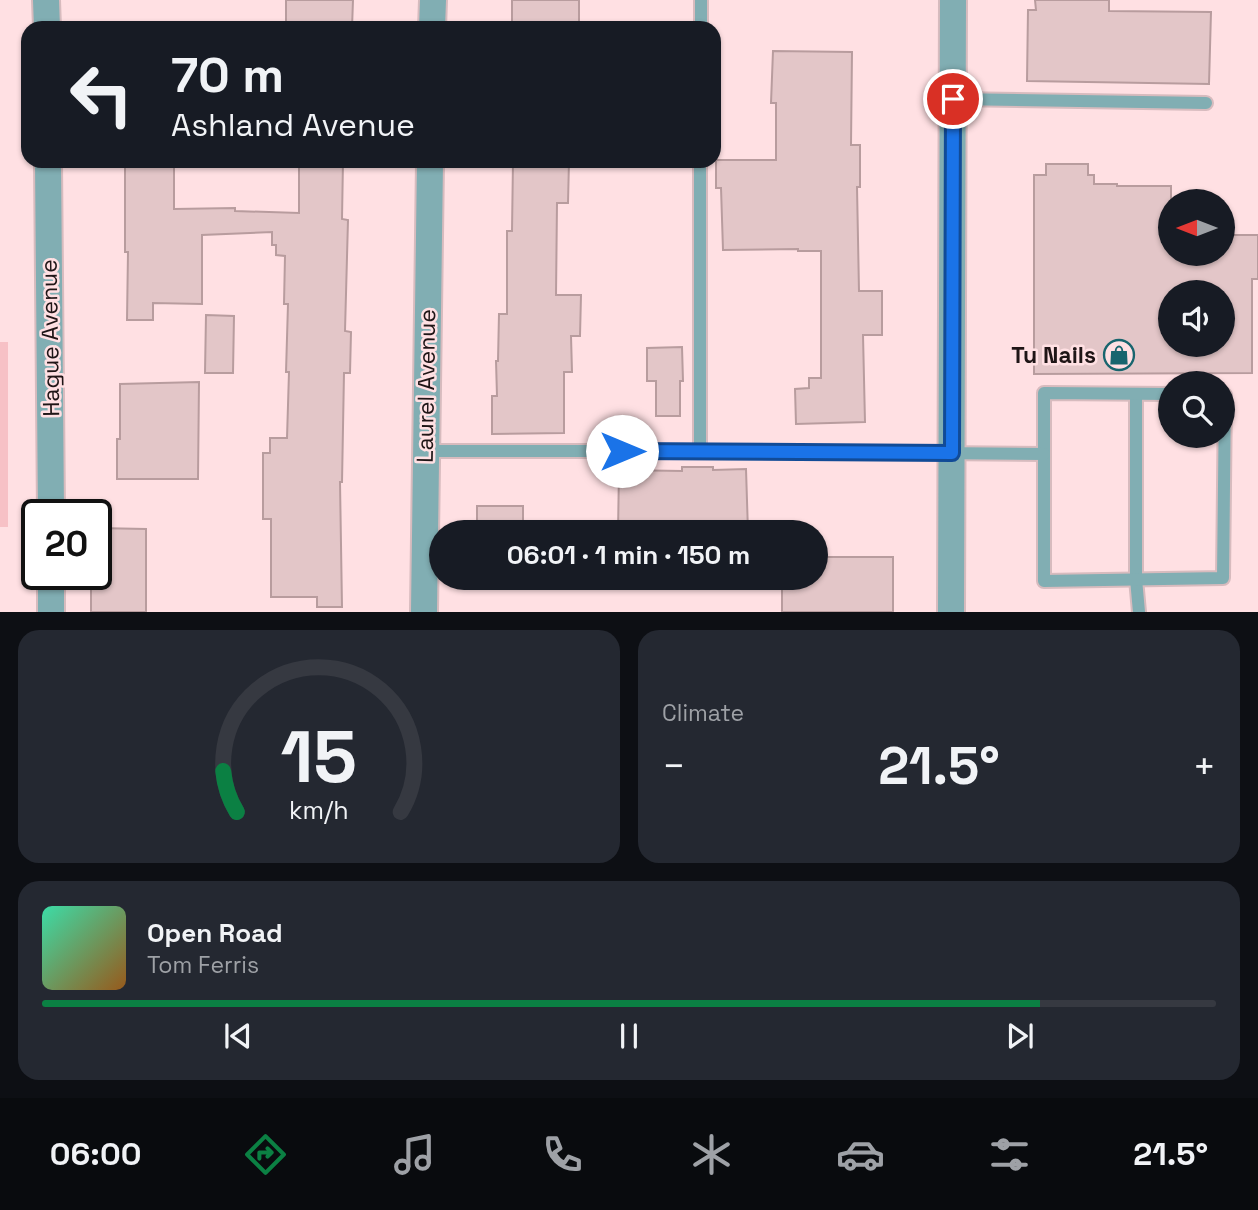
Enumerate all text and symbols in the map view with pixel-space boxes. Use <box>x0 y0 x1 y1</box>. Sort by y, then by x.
text: 70 m <box>171 44 284 106</box>
icon: left <box>56 49 147 140</box>
pin <box>923 69 983 129</box>
icon: arrive <box>934 80 972 118</box>
text: Ashland Avenue <box>171 105 415 145</box>
north arrow <box>1158 189 1236 266</box>
map controls <box>1158 189 1235 448</box>
street label: Hague Avenue <box>34 259 66 417</box>
button: sound <box>1158 280 1235 357</box>
street label: Laurel Avenue <box>410 309 442 463</box>
shop icon: Tu Nails <box>1102 338 1136 372</box>
place label: Tu Nails <box>1011 340 1096 370</box>
button: search <box>1158 371 1235 448</box>
position arrow <box>585 414 659 488</box>
speed limit sign: 20 <box>21 499 112 590</box>
text: 06:01 · 1 min · 150 m <box>507 538 750 572</box>
text: Climate <box>662 698 744 728</box>
text: 15 <box>281 711 357 804</box>
text: 21.5° <box>878 733 1000 799</box>
text: − <box>662 742 686 790</box>
text: + <box>1192 742 1216 790</box>
text: km/h <box>289 794 349 826</box>
text: Open Road <box>147 916 283 950</box>
text: Tom Ferris <box>147 950 259 980</box>
icon: previous <box>219 1017 257 1055</box>
icon: pause <box>610 1017 648 1055</box>
icon: next <box>1001 1017 1039 1055</box>
icon: directions <box>241 1130 290 1179</box>
icon: music <box>390 1130 439 1179</box>
icon: phone <box>538 1130 587 1179</box>
icon: climate <box>687 1130 736 1179</box>
icon: car <box>836 1130 885 1179</box>
icon: filters <box>985 1130 1034 1179</box>
text: 06:00 <box>50 1134 141 1174</box>
text: 21.5° <box>1133 1134 1208 1174</box>

